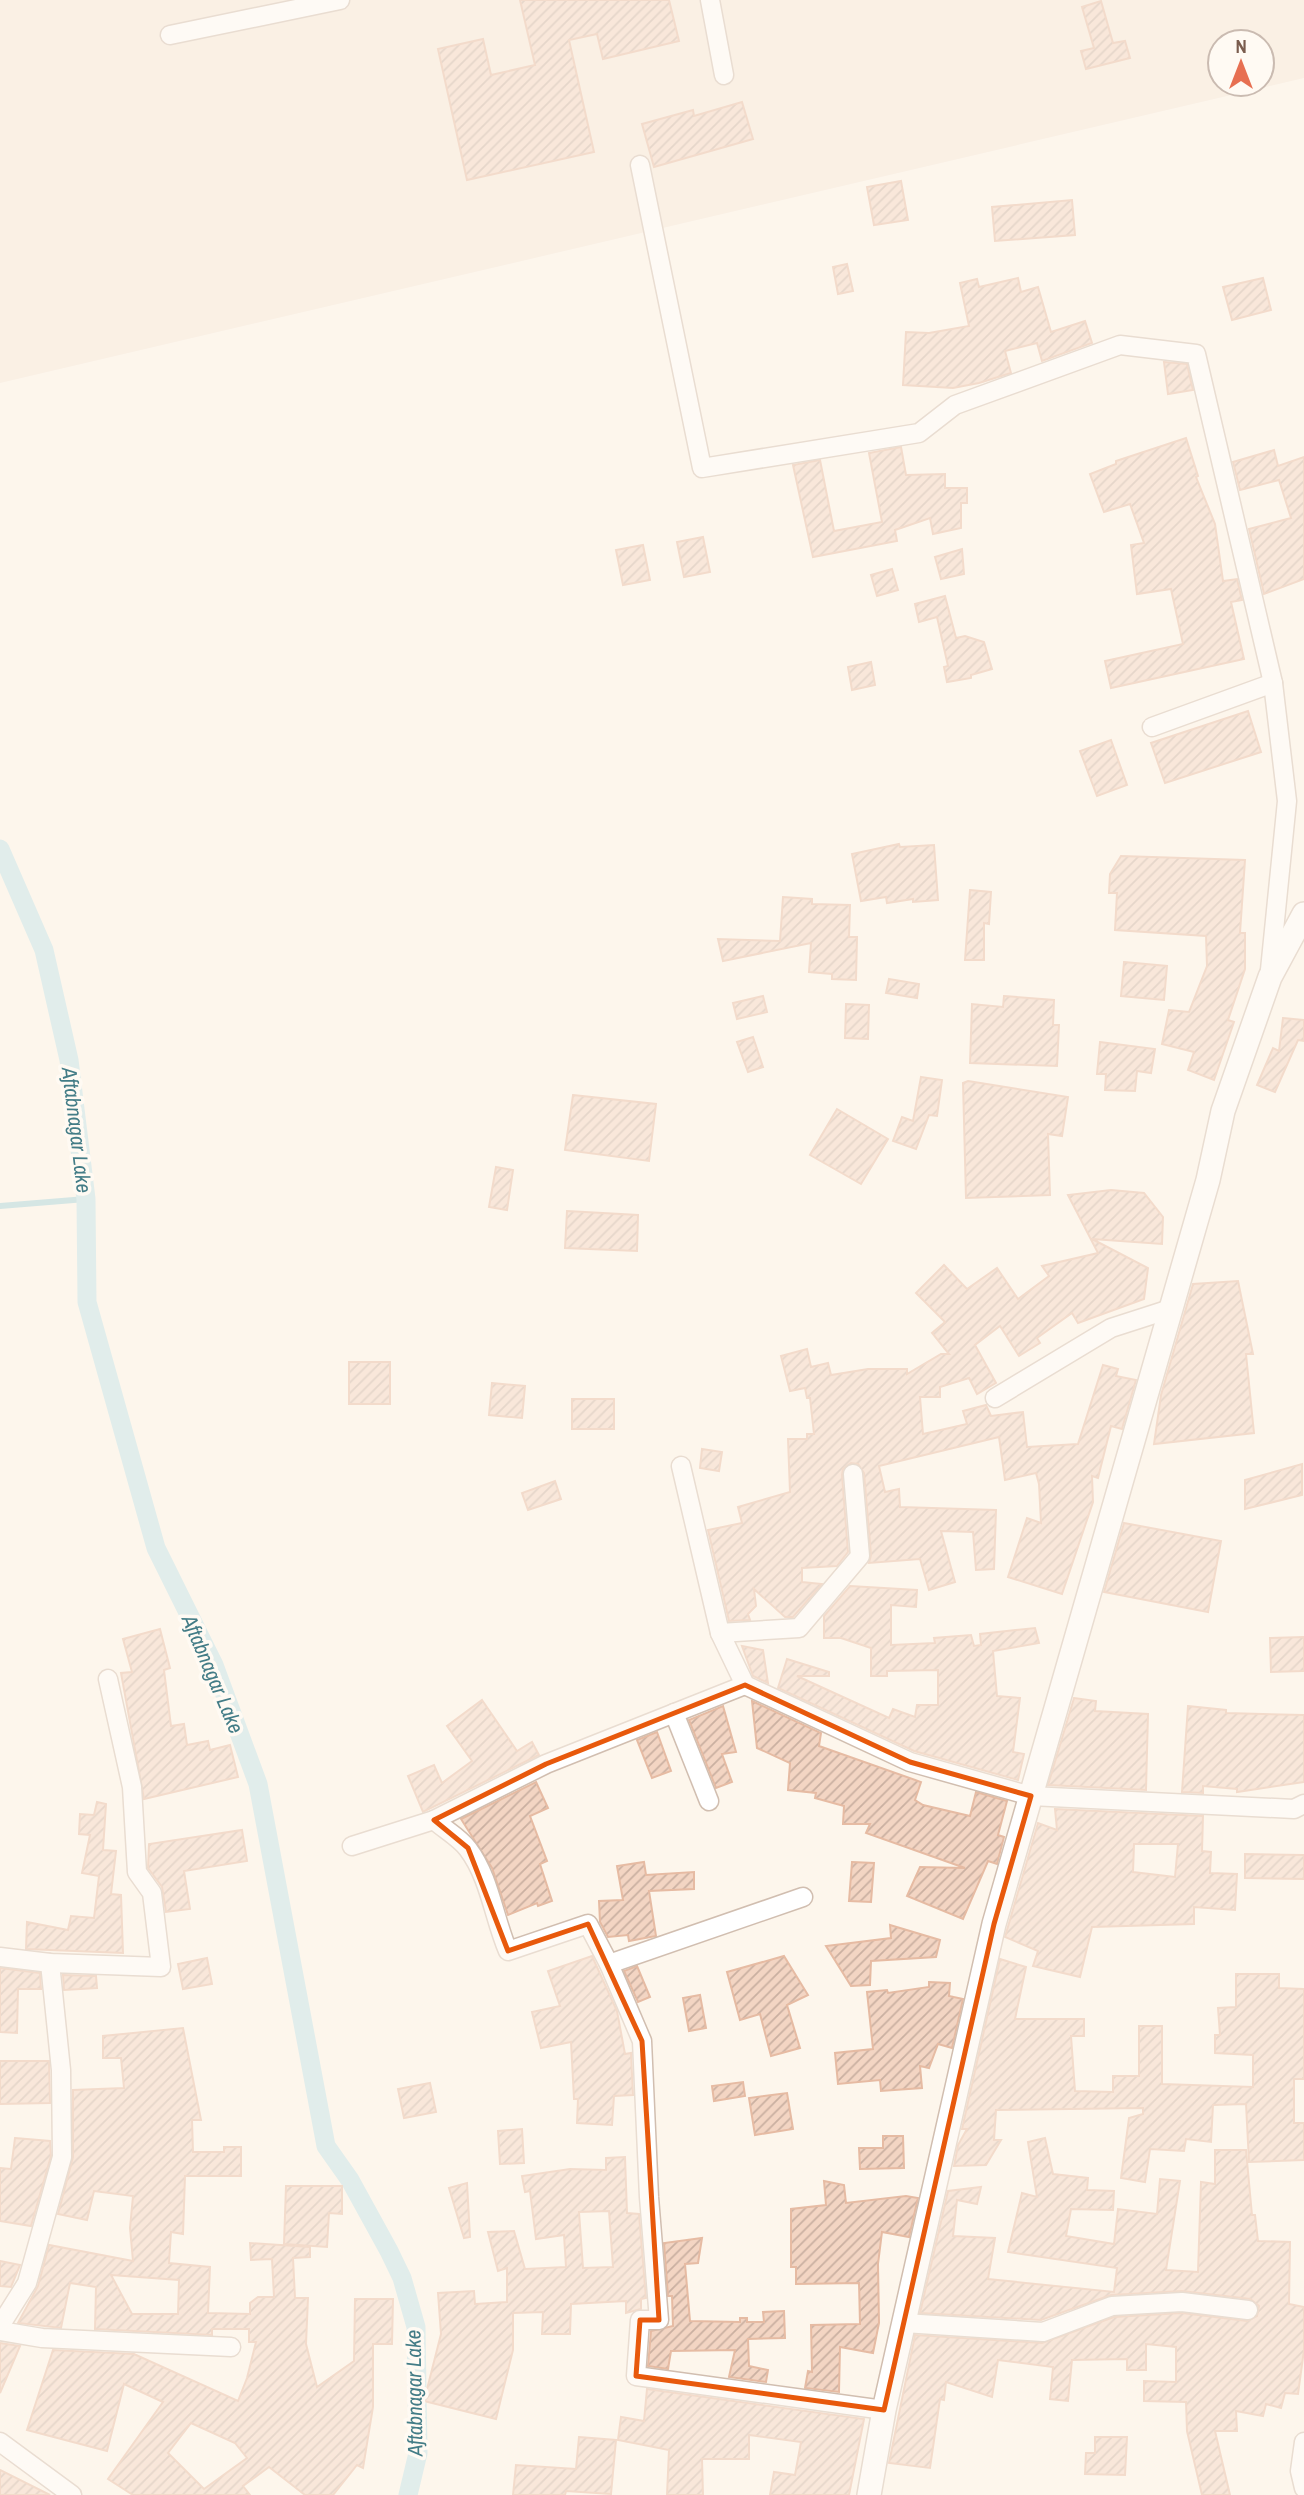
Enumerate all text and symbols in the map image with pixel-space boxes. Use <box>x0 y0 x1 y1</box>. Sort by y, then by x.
north arrow <box>1206 28 1276 98</box>
text: N <box>1235 33 1247 59</box>
water label: Aftabnagar Lake <box>55 1065 99 1194</box>
water label: Aftabnagar Lake <box>175 1609 251 1738</box>
water label: Aftabnagar Lake <box>398 2330 430 2457</box>

